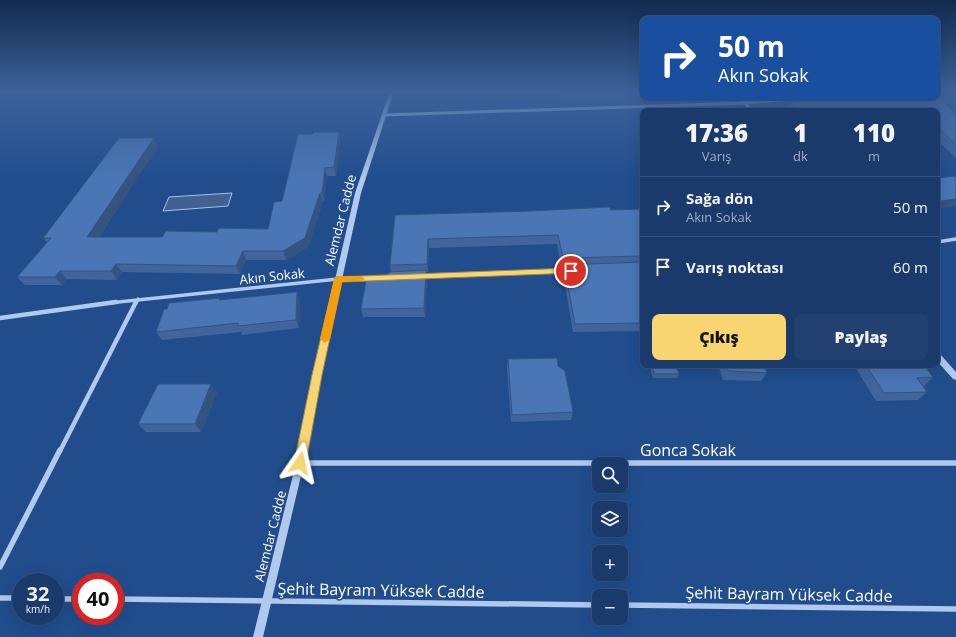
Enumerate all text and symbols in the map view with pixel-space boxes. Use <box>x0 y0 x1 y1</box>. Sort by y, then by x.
text: 50 m <box>718 27 785 65</box>
icon: right <box>652 32 704 84</box>
text: Akın Sokak <box>718 63 809 87</box>
text: 17:36 <box>685 116 748 149</box>
text: 1 <box>793 116 808 149</box>
text: 110 <box>853 116 895 149</box>
text: Varış <box>702 147 731 165</box>
text: dk <box>793 147 808 165</box>
text: m <box>868 147 880 165</box>
street label: Alemdar Cadde <box>320 173 360 267</box>
text: Sağa dön <box>686 188 753 208</box>
icon: right <box>652 196 674 218</box>
text: 50 m <box>893 197 928 217</box>
text: Akın Sokak <box>686 208 752 226</box>
pin <box>554 254 588 288</box>
icon: arrive <box>652 256 674 278</box>
text: Varış noktası <box>686 257 784 277</box>
text: 60 m <box>893 257 928 277</box>
icon: arrive <box>560 260 582 282</box>
street label: Akın Sokak <box>238 264 306 288</box>
button: Çıkış <box>652 314 786 360</box>
button: Paylaş <box>794 314 928 360</box>
street label: Gonca Sokak <box>640 439 737 461</box>
position arrow <box>279 442 321 484</box>
map controls <box>592 457 628 625</box>
button: search <box>592 457 628 493</box>
street label: Alemdar Cadde <box>250 489 290 583</box>
button: layers <box>592 501 628 537</box>
button: + <box>592 545 628 581</box>
speed limit sign: 40 <box>72 573 124 625</box>
street label: Şehit Bayram Yüksek Cadde <box>277 577 485 603</box>
text: 32 <box>27 580 49 607</box>
street label: Şehit Bayram Yüksek Cadde <box>685 581 893 607</box>
button: − <box>592 589 628 625</box>
text: km/h <box>26 602 50 616</box>

